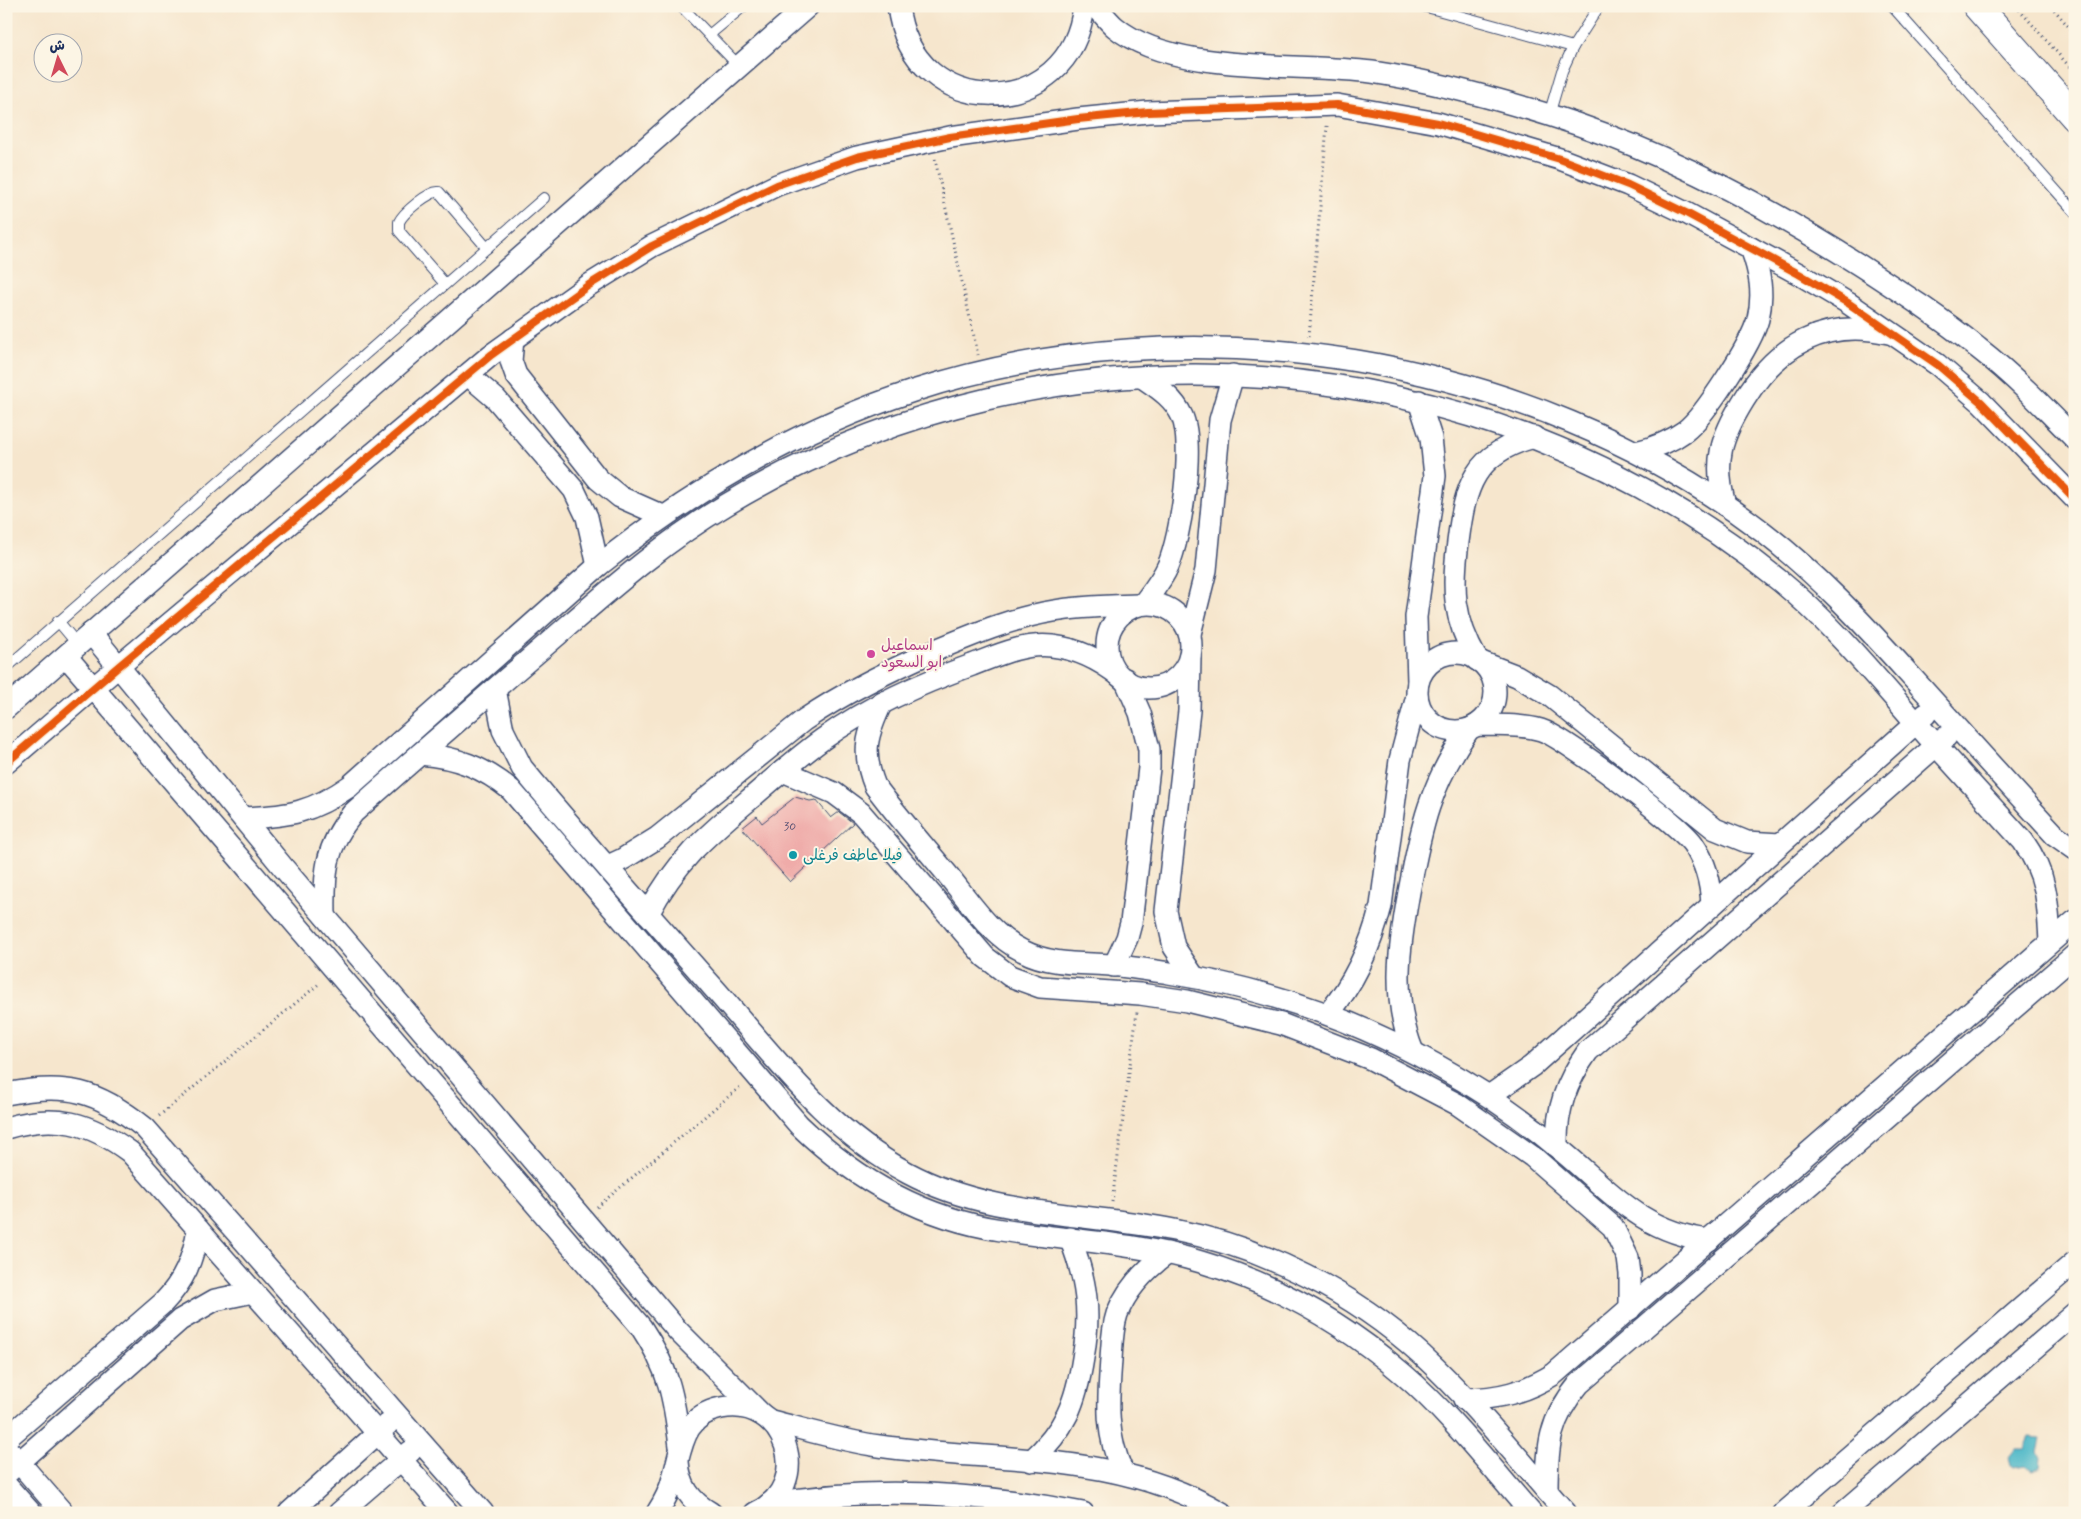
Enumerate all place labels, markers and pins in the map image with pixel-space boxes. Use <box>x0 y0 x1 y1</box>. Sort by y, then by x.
place label: اسماعيل ابو السعود <box>881 636 942 673</box>
marker: اسماعيل ابو السعود <box>865 648 877 660</box>
place label: فيلا عاطف فرغلى <box>803 846 902 866</box>
marker: فيلا عاطف فرغلى <box>787 849 799 861</box>

